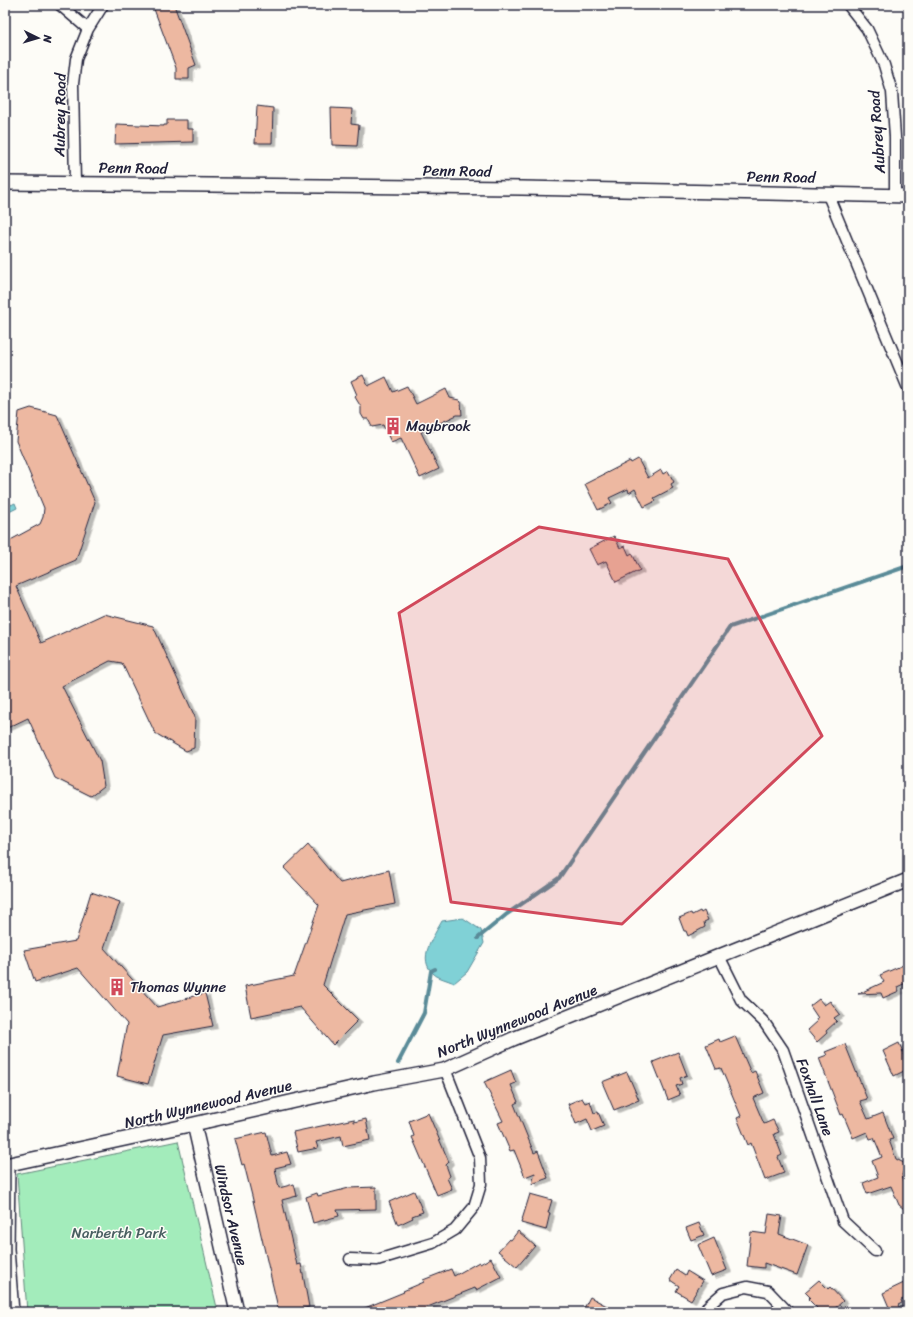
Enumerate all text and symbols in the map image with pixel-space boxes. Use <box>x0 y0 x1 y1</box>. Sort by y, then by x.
north arrow <box>18 18 58 58</box>
text: N <box>38 33 57 44</box>
street label: Aubrey Road <box>46 72 74 158</box>
street label: Aubrey Road <box>861 88 893 176</box>
street label: Penn Road <box>98 154 169 182</box>
street label: Penn Road <box>422 157 493 185</box>
street label: Penn Road <box>746 163 817 191</box>
place label: Maybrook <box>406 413 472 439</box>
building icon: Maybrook <box>383 416 403 436</box>
place label: Thomas Wynne <box>130 974 227 1000</box>
building icon: Thomas Wynne <box>107 977 127 997</box>
street label: North Wynnewood Avenue <box>433 977 601 1065</box>
street label: Foxhall Lane <box>789 1054 841 1140</box>
street label: North Wynnewood Avenue <box>122 1072 294 1136</box>
street label: Windsor Avenue <box>207 1162 255 1269</box>
park label: Narberth Park <box>71 1220 168 1246</box>

